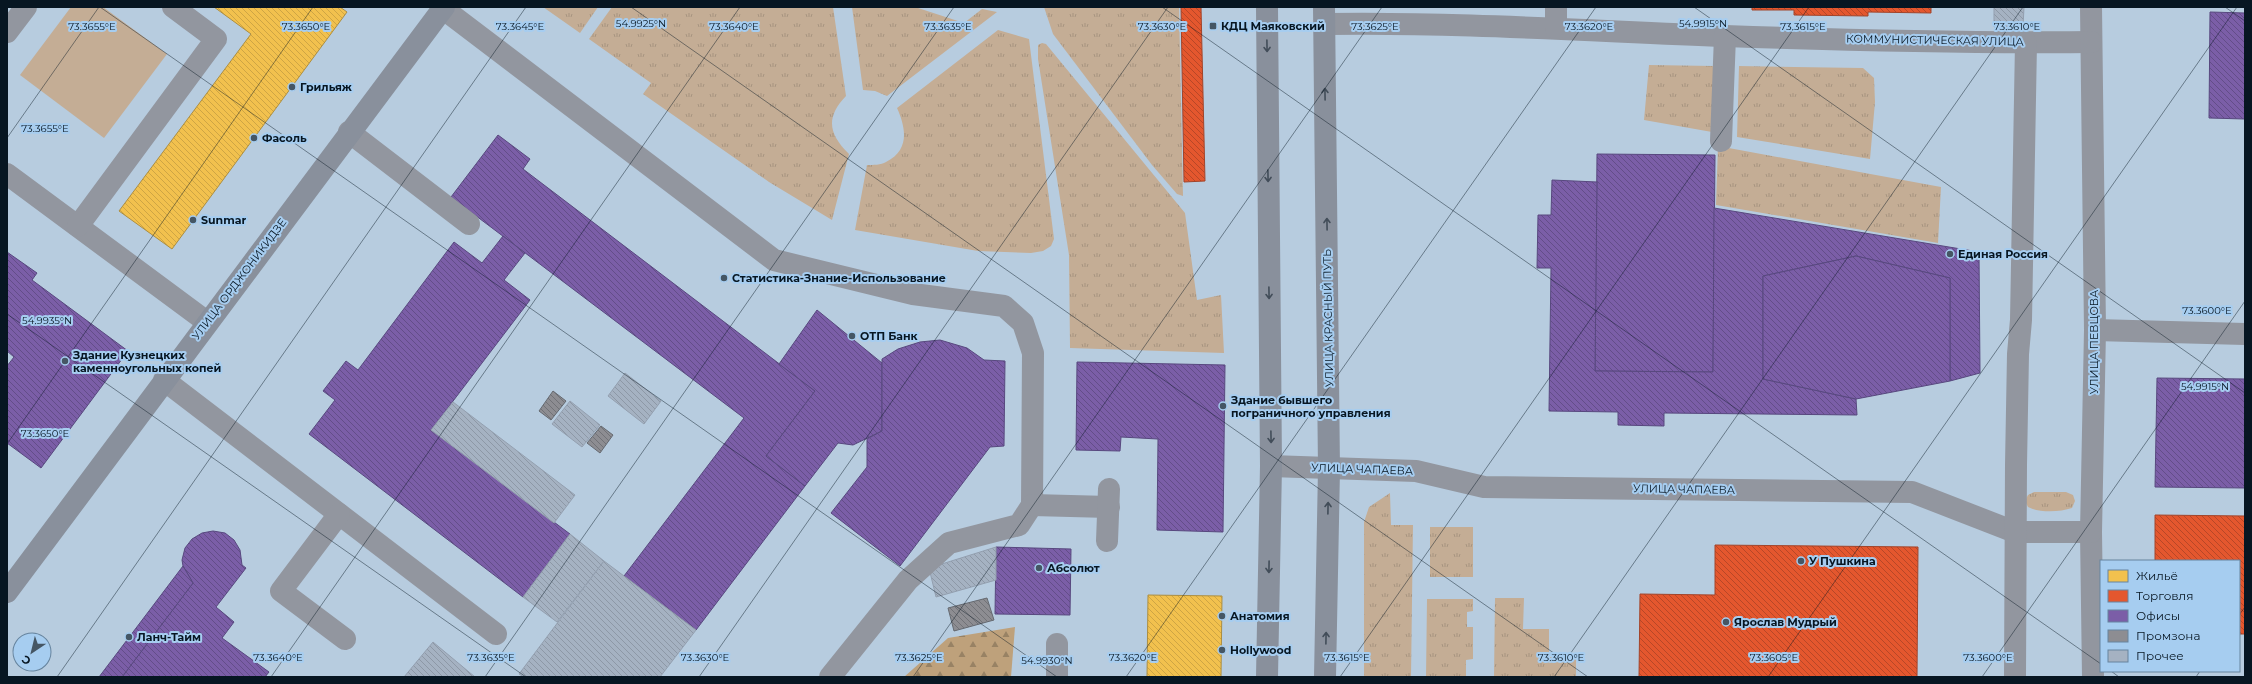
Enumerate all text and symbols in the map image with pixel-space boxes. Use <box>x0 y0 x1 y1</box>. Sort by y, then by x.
text: 54.9925°N <box>616 17 666 30</box>
text: 54.9915°N <box>1679 17 1727 30</box>
place label: КДЦ Маяковский <box>1221 19 1325 33</box>
text: 73.3655°E <box>68 20 116 33</box>
text: 73.3650°E <box>282 20 331 33</box>
text: 73.3645°E <box>496 20 544 33</box>
text: 73.3640°E <box>709 20 759 33</box>
text: 73.3635°E <box>924 20 972 33</box>
text: 73.3630°E <box>1138 20 1187 33</box>
text: 73.3625°E <box>1351 20 1399 33</box>
text: 73.3620°E <box>1565 20 1614 33</box>
text: 73.3615°E <box>1780 20 1826 33</box>
text: 73.3610°E <box>1994 20 2041 33</box>
marker: КДЦ Маяковский <box>1208 21 1218 31</box>
street label: КОММУНИСТИЧЕСКАЯ УЛИЦА <box>1846 31 2025 49</box>
one-way arrow <box>1263 39 1271 52</box>
place label: Грильяж <box>300 80 352 94</box>
marker: Грильяж <box>287 82 297 92</box>
one-way arrow <box>1321 88 1329 101</box>
text: 73.3655°E <box>21 122 69 135</box>
place label: Фасоль <box>262 131 307 145</box>
marker: Фасоль <box>249 133 259 143</box>
one-way arrow <box>1264 169 1272 182</box>
place label: Sunmar <box>201 213 247 227</box>
marker: Sunmar <box>188 215 198 225</box>
street label: УЛИЦА ОРДЖОНИКИДЗЕ <box>189 216 289 342</box>
one-way arrow <box>1323 218 1331 231</box>
place label: Единая Россия <box>1958 247 2048 261</box>
street label: УЛИЦА КРАСНЫЙ ПУТЬ <box>1320 249 1336 387</box>
marker: Единая Россия <box>1945 249 1955 259</box>
place label: Статистика-Знание-Использование <box>732 271 946 285</box>
marker: Статистика-Знание-Использование <box>719 273 729 283</box>
one-way arrow <box>1265 286 1273 299</box>
street label: УЛИЦА ПЕВЦОВА <box>2087 289 2101 394</box>
text: 73.3600°E <box>2182 304 2232 317</box>
text: 54.9935°N <box>22 314 72 327</box>
place label: ОТП Банк <box>860 329 919 343</box>
marker: ОТП Банк <box>847 331 857 341</box>
place label: Здание Кузнецких каменноугольных копей <box>72 348 221 375</box>
marker: Здание Кузнецких каменноугольных копей <box>60 356 70 366</box>
text: 54.9915°N <box>2181 380 2229 393</box>
place label: Здание бывшего пограничного управления <box>1230 393 1391 420</box>
marker: Здание бывшего пограничного управления <box>1218 401 1228 411</box>
text: 73.3650°E <box>21 427 70 440</box>
one-way arrow <box>1267 430 1275 443</box>
street label: УЛИЦА ЧАПАЕВА <box>1311 460 1414 478</box>
street label: УЛИЦА ЧАПАЕВА <box>1633 481 1736 497</box>
one-way arrow <box>1324 502 1332 515</box>
place label: У Пушкина <box>1809 554 1876 568</box>
marker: У Пушкина <box>1796 556 1806 566</box>
one-way arrow <box>1266 560 1273 573</box>
legend <box>2100 560 2240 672</box>
place label: Абсолют <box>1047 561 1100 575</box>
marker: Абсолют <box>1034 563 1044 573</box>
text: Жильё <box>2136 568 2178 583</box>
text: Торговля <box>2136 588 2193 603</box>
text: Офисы <box>2136 608 2180 623</box>
place label: Анатомия <box>1230 609 1290 623</box>
marker: Анатомия <box>1217 611 1227 621</box>
place label: Ярослав Мудрый <box>1734 615 1837 629</box>
marker: Ярослав Мудрый <box>1721 617 1731 627</box>
text: Промзона <box>2136 628 2200 643</box>
place label: Ланч-Тайм <box>137 630 201 644</box>
north arrow <box>12 632 52 672</box>
marker: Ланч-Тайм <box>124 632 134 642</box>
one-way arrow <box>1322 632 1329 645</box>
place label: Hollywood <box>1230 643 1291 657</box>
marker: Hollywood <box>1217 645 1227 655</box>
text: Прочее <box>2136 648 2184 663</box>
text: 73.3640°E <box>253 651 303 664</box>
text: 73.3635°E <box>467 651 515 664</box>
text: 73.3630°E <box>681 651 730 664</box>
text: 73.3625°E <box>895 651 943 664</box>
text: 73.3620°E <box>1109 651 1158 664</box>
text: 73.3615°E <box>1324 651 1370 664</box>
text: 73.3610°E <box>1538 651 1585 664</box>
text: 73.3605°E <box>1750 651 1799 664</box>
text: 73.3600°E <box>1963 651 2013 664</box>
text: С <box>19 652 34 668</box>
text: 54.9930°N <box>1021 654 1073 667</box>

